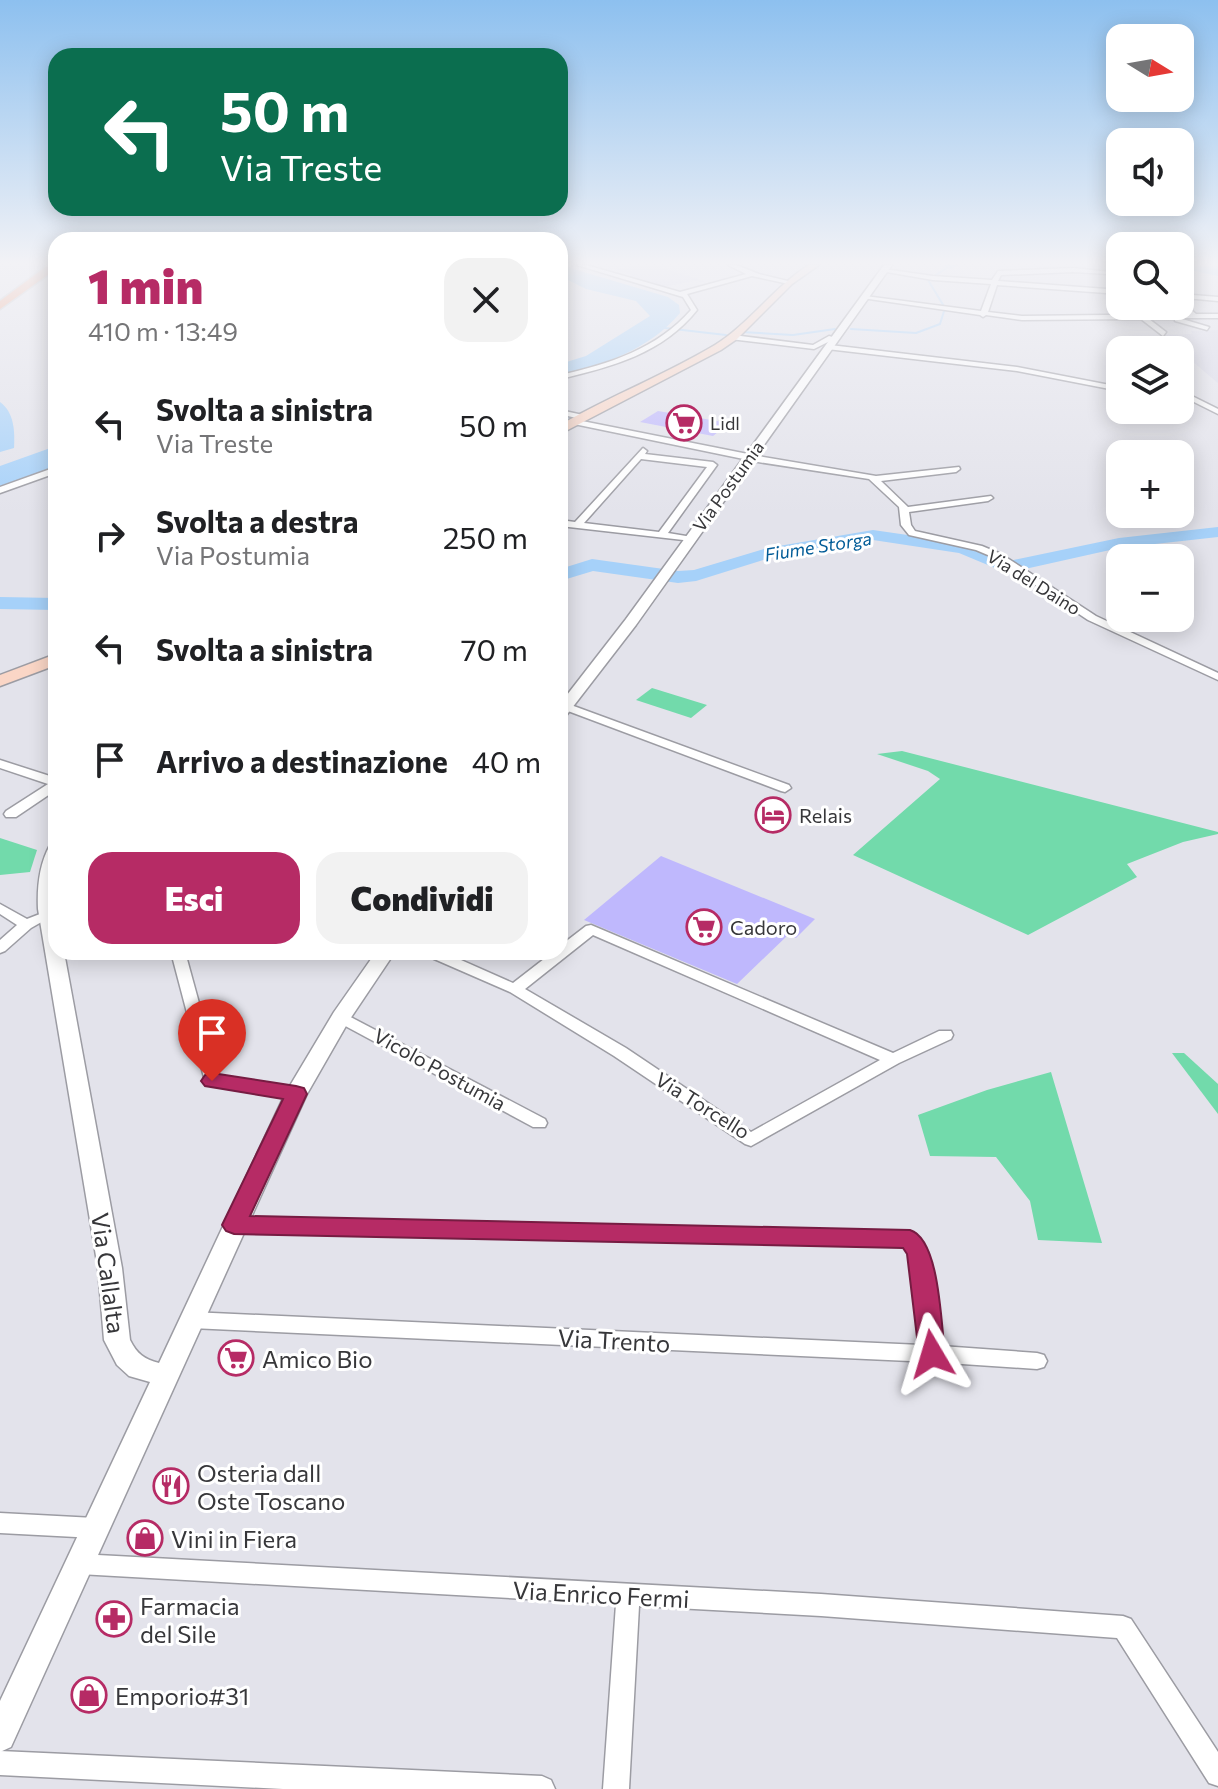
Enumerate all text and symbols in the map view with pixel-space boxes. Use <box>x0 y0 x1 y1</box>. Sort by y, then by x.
north arrow <box>1106 24 1194 112</box>
map controls <box>1106 24 1194 632</box>
text: 50 m <box>220 75 349 144</box>
icon: left <box>88 80 192 184</box>
button: sound <box>1106 128 1194 216</box>
text: Via Treste <box>220 144 382 188</box>
button: search <box>1106 232 1194 320</box>
text: 1 min <box>88 255 203 314</box>
button: close <box>444 258 528 342</box>
text: 410 m · 13:49 <box>88 315 238 346</box>
button: layers <box>1106 336 1194 424</box>
text: Svolta a sinistra <box>156 390 373 427</box>
icon: left <box>88 402 132 446</box>
supermarket icon: Lidl <box>665 404 703 442</box>
text: 50 m <box>459 406 528 443</box>
place label: Lidl <box>710 412 740 434</box>
text: Via Treste <box>156 427 273 458</box>
street label: Via Postumia <box>688 436 768 536</box>
button: + <box>1106 440 1194 528</box>
text: Svolta a destra <box>156 502 358 539</box>
icon: right <box>88 514 132 558</box>
text: 250 m <box>443 518 528 555</box>
water label: Fiume Storga <box>763 527 873 565</box>
text: Via Postumia <box>156 539 310 570</box>
button: − <box>1106 544 1194 632</box>
street label: Via del Daino <box>983 545 1085 619</box>
icon: left <box>88 626 132 670</box>
text: Svolta a sinistra <box>156 630 373 667</box>
text: 70 m <box>461 630 528 667</box>
icon: arrive <box>88 738 132 782</box>
text: Arrivo a destinazione <box>156 742 448 779</box>
text: 40 m <box>472 742 541 779</box>
hotel icon: Relais <box>754 796 792 834</box>
place label: Relais <box>799 803 852 827</box>
button: Esci <box>88 852 300 944</box>
button: Condividi <box>316 852 528 944</box>
supermarket icon: Cadoro <box>685 908 723 946</box>
place label: Cadoro <box>730 915 797 939</box>
pin <box>178 999 246 1081</box>
icon: arrive <box>190 1011 234 1055</box>
street label: Vicolo Postumia <box>370 1023 510 1115</box>
street label: Via Torcello <box>651 1067 755 1143</box>
street label: Via Callalta <box>86 1211 132 1335</box>
position arrow <box>890 1312 974 1396</box>
street label: Via Trento <box>557 1323 671 1357</box>
supermarket icon: Amico Bio <box>217 1339 255 1377</box>
place label: Amico Bio <box>262 1344 372 1373</box>
place label: Osteria dall Oste Toscano <box>197 1458 345 1515</box>
restaurant icon: Osteria dall Oste Toscano <box>152 1467 190 1505</box>
shop icon: Vini in Fiera <box>126 1519 164 1557</box>
place label: Vini in Fiera <box>171 1524 297 1553</box>
street label: Via Enrico Fermi <box>512 1575 690 1613</box>
place label: Farmacia del Sile <box>140 1591 240 1648</box>
pharmacy icon: Farmacia del Sile <box>95 1600 133 1638</box>
shop icon: Emporio#31 <box>70 1676 108 1714</box>
place label: Emporio#31 <box>115 1681 249 1710</box>

